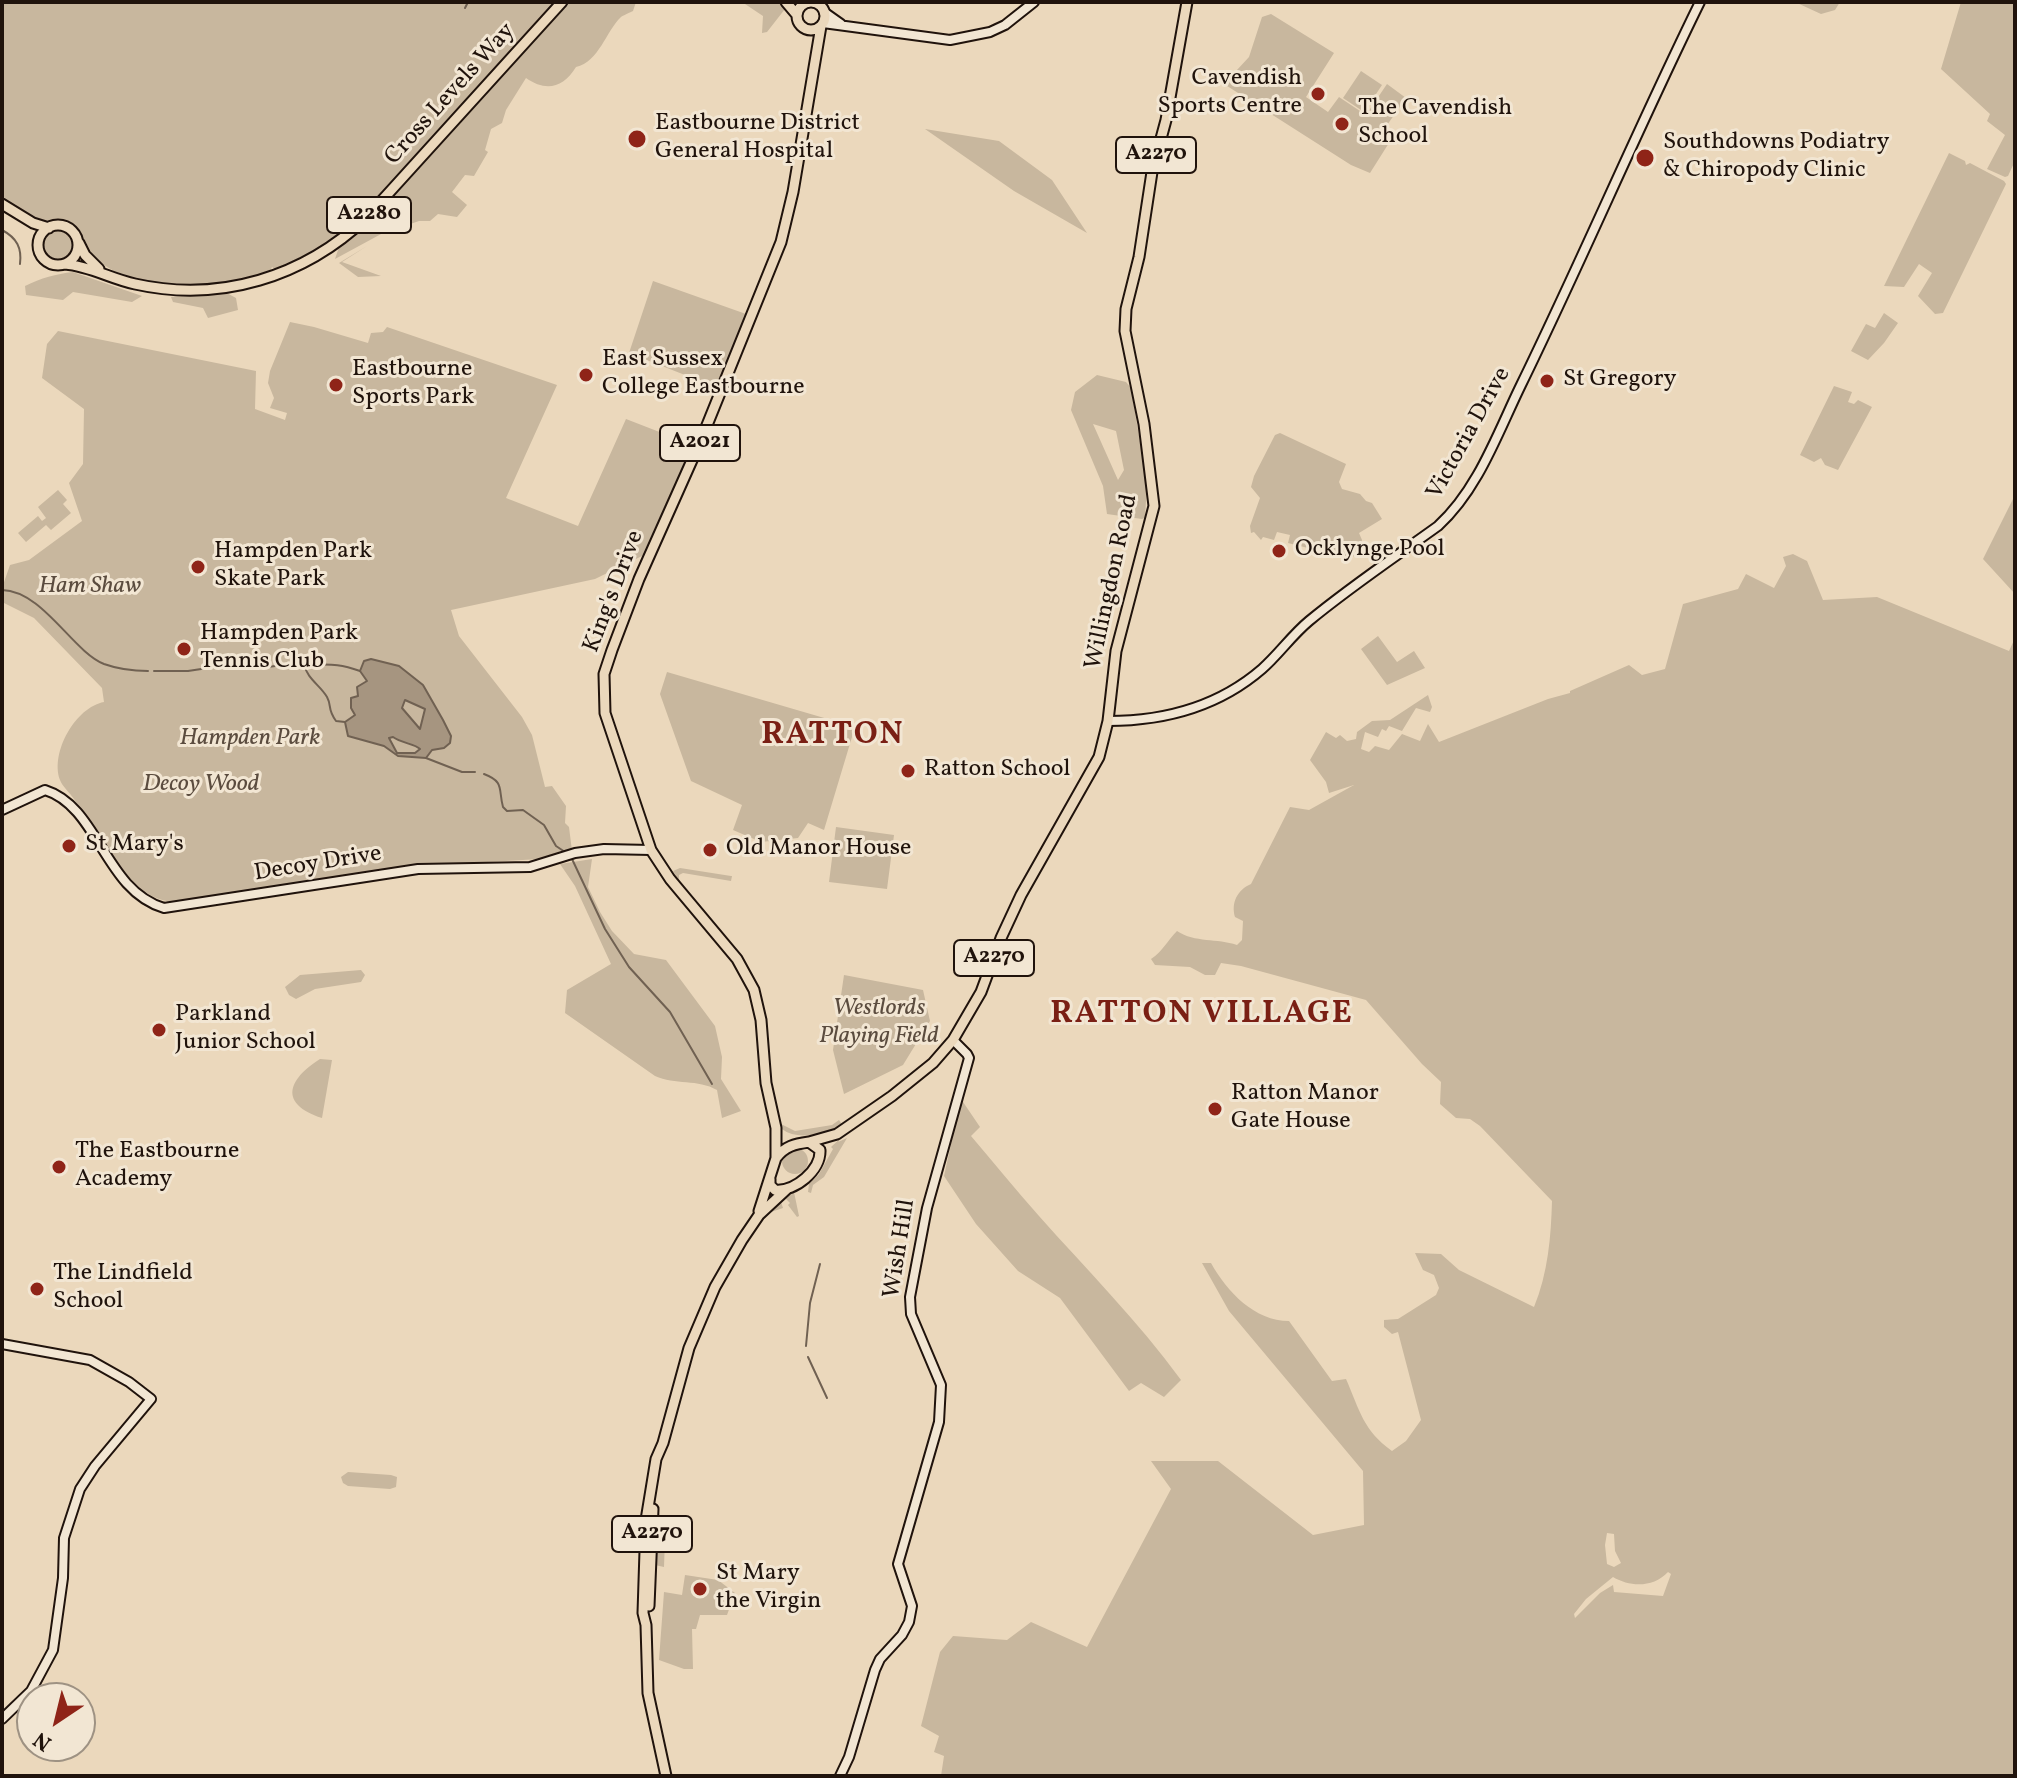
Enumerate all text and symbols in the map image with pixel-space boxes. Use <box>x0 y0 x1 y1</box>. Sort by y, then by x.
street label: Cross Levels Way <box>380 18 522 172</box>
place label: Cavendish Sports Centre <box>1157 66 1302 122</box>
marker: Cavendish Sports Centre <box>1309 85 1327 103</box>
place label: The Cavendish School <box>1358 96 1512 152</box>
place label: Eastbourne District General Hospital <box>655 111 860 167</box>
marker: The Cavendish School <box>1333 115 1351 133</box>
marker: Eastbourne District General Hospital <box>626 128 648 150</box>
place label: Southdowns Podiatry & Chiropody Clinic <box>1663 130 1889 186</box>
road number: A2270 <box>1116 137 1196 173</box>
marker: Southdowns Podiatry & Chiropody Clinic <box>1634 147 1656 169</box>
road number: A2280 <box>327 197 411 233</box>
place label: East Sussex College Eastbourne <box>602 347 805 403</box>
place label: Eastbourne Sports Park <box>352 357 474 413</box>
street label: Victoria Drive <box>1422 363 1518 505</box>
marker: East Sussex College Eastbourne <box>577 366 595 384</box>
place label: St Gregory <box>1563 367 1677 395</box>
marker: St Gregory <box>1538 372 1556 390</box>
marker: Eastbourne Sports Park <box>327 376 345 394</box>
road number: A2021 <box>660 425 740 461</box>
street label: Willingdon Road <box>1080 492 1146 672</box>
street label: King's Drive <box>579 527 651 657</box>
place label: Ocklynge Pool <box>1295 537 1445 565</box>
place label: Hampden Park Skate Park <box>214 539 372 595</box>
marker: Ocklynge Pool <box>1270 542 1288 560</box>
marker: Hampden Park Skate Park <box>189 558 207 576</box>
park label: Ham Shaw <box>39 574 141 602</box>
place label: Hampden Park Tennis Club <box>200 621 358 677</box>
marker: Hampden Park Tennis Club <box>175 640 193 658</box>
district label: RATTON <box>761 718 905 756</box>
park label: Hampden Park <box>180 726 320 754</box>
place label: Ratton School <box>924 757 1070 785</box>
marker: Ratton School <box>899 762 917 780</box>
park label: Decoy Wood <box>143 772 259 800</box>
place label: St Mary's <box>85 832 184 860</box>
place label: Old Manor House <box>726 836 911 864</box>
marker: St Mary's <box>60 837 78 855</box>
street label: Decoy Drive <box>252 841 384 889</box>
marker: Old Manor House <box>701 841 719 859</box>
road number: A2270 <box>954 940 1034 976</box>
park label: Westlords Playing Field <box>819 996 939 1052</box>
district label: RATTON VILLAGE <box>1050 997 1354 1035</box>
place label: Parkland Junior School <box>175 1002 316 1058</box>
marker: Parkland Junior School <box>150 1021 168 1039</box>
place label: Ratton Manor Gate House <box>1231 1081 1379 1137</box>
marker: Ratton Manor Gate House <box>1206 1100 1224 1118</box>
place label: The Eastbourne Academy <box>75 1139 239 1195</box>
marker: The Eastbourne Academy <box>50 1158 68 1176</box>
street label: Wish Hill <box>879 1198 923 1300</box>
place label: The Lindfield School <box>53 1261 193 1317</box>
marker: The Lindfield School <box>28 1280 46 1298</box>
road number: A2270 <box>612 1516 692 1552</box>
place label: St Mary the Virgin <box>716 1561 821 1617</box>
marker: St Mary the Virgin <box>691 1580 709 1598</box>
north arrow <box>16 1682 96 1762</box>
text: N <box>28 1723 59 1758</box>

